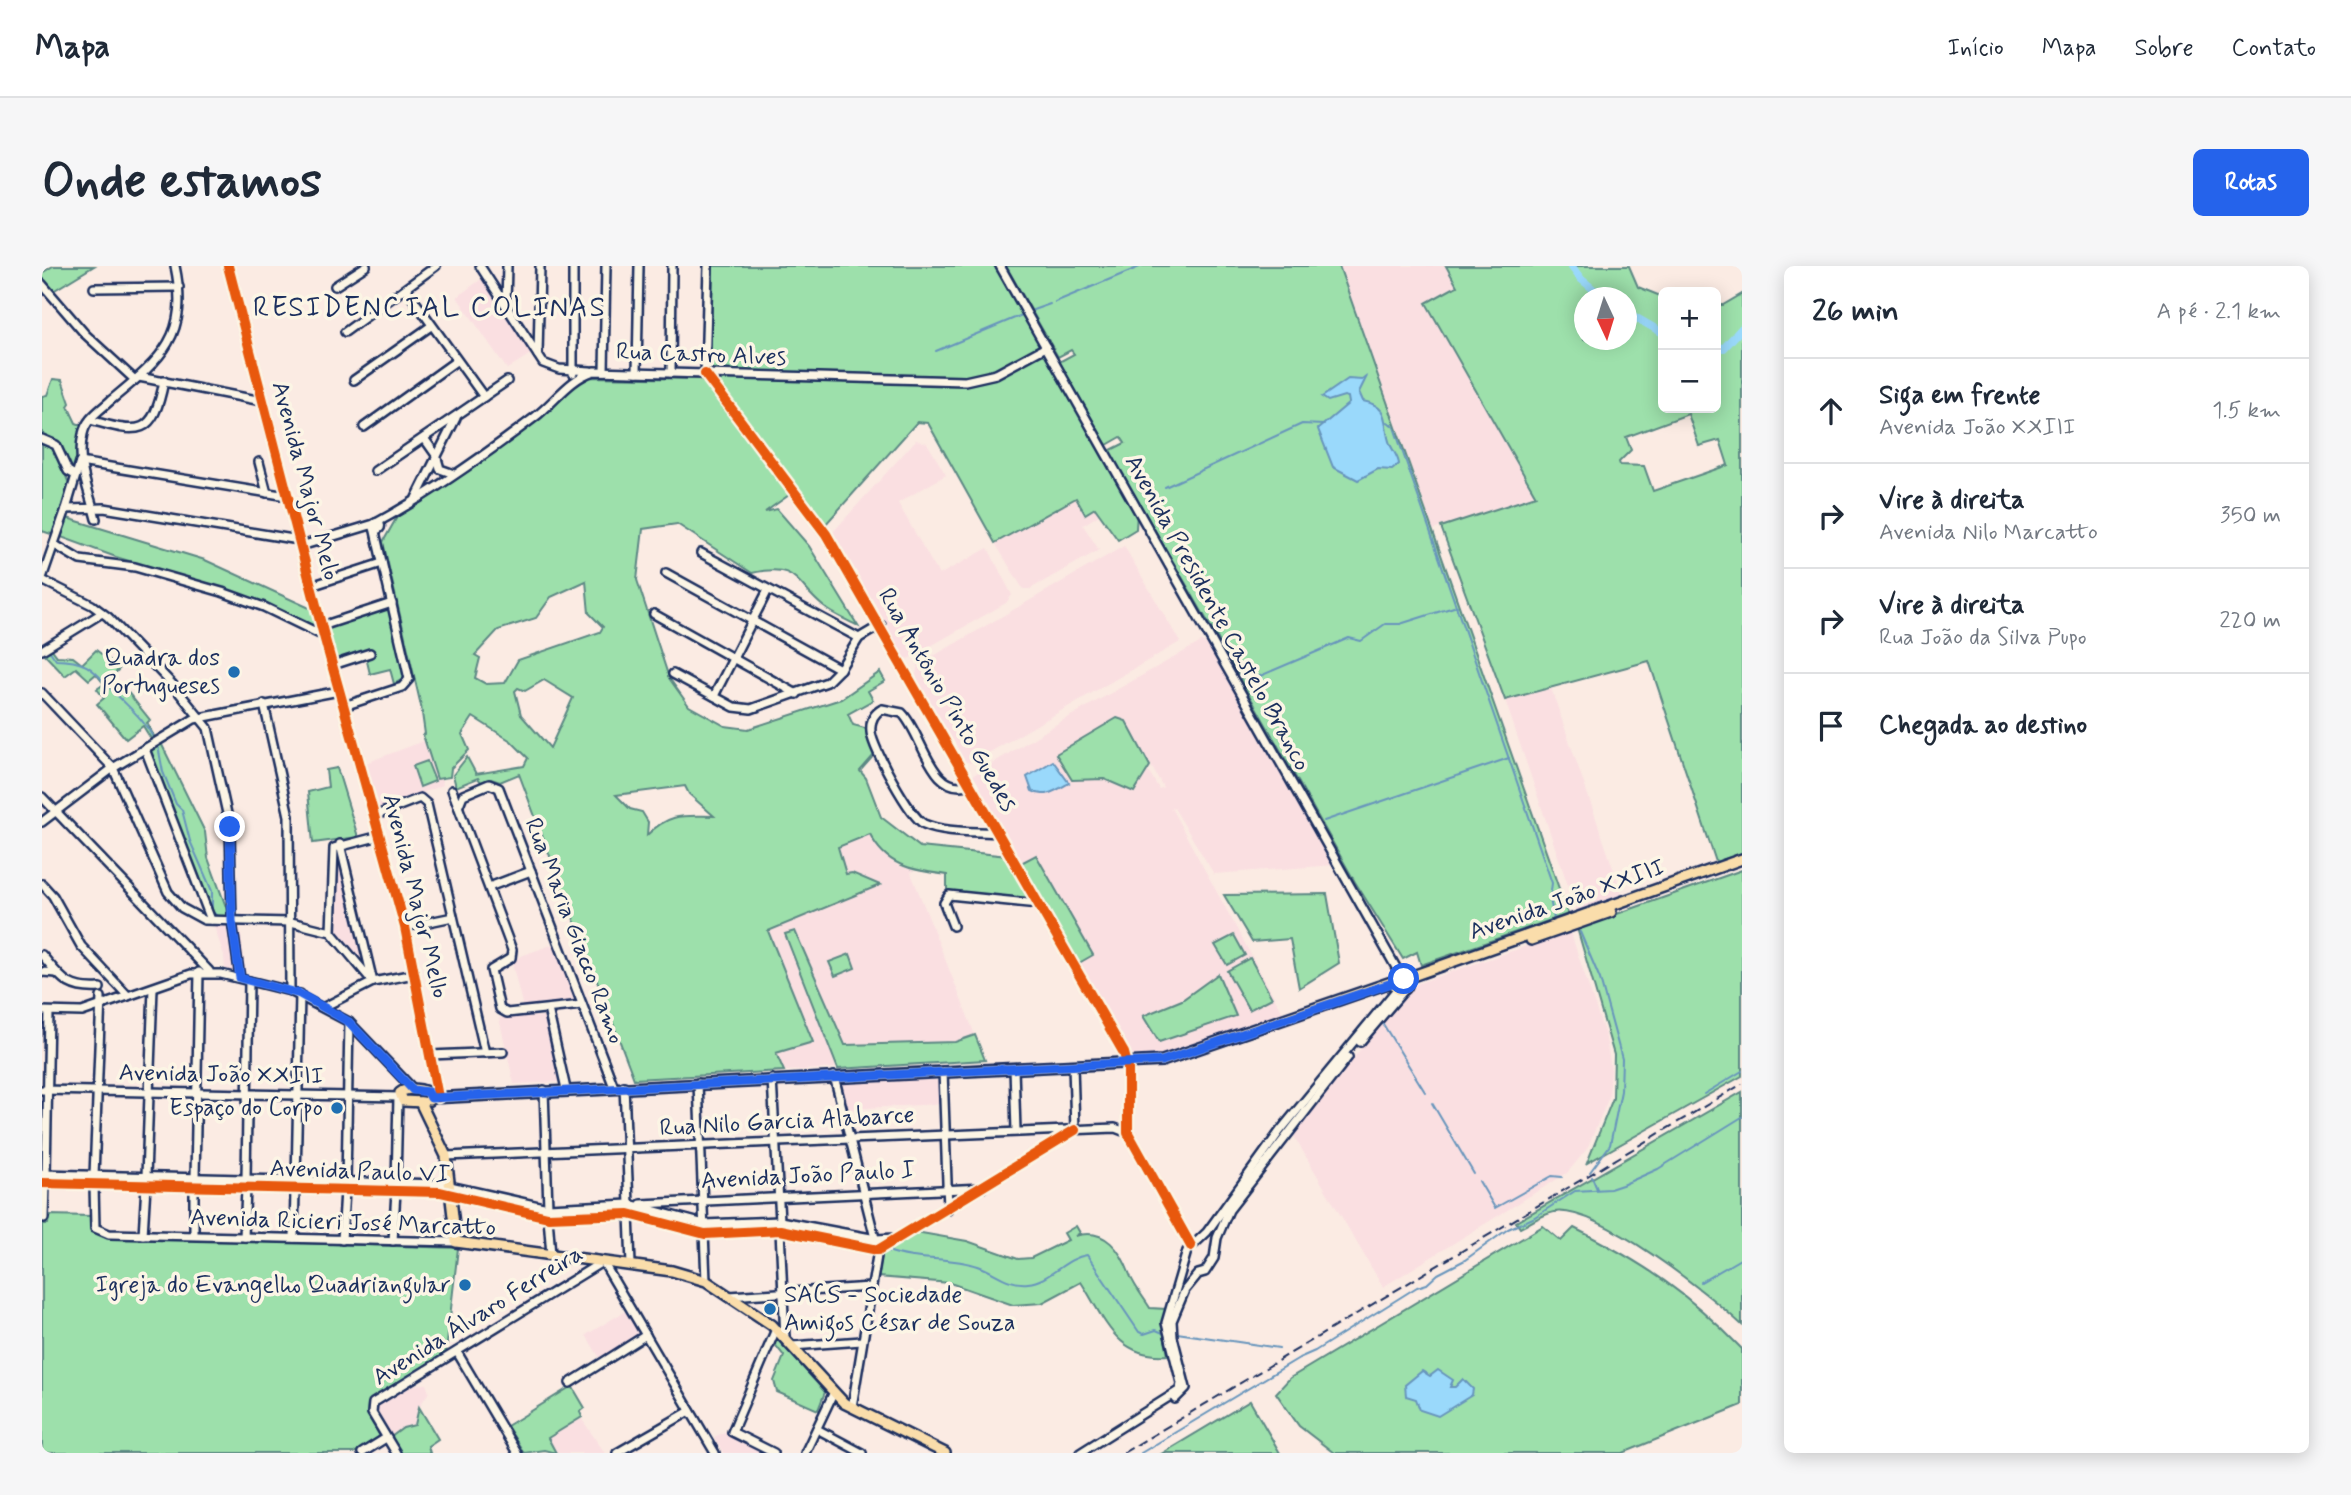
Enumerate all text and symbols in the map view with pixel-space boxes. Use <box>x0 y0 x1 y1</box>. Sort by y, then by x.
text: Mapa <box>35 26 110 70</box>
text: Início <box>1947 33 2004 64</box>
text: Mapa <box>2042 33 2096 64</box>
text: Sobre <box>2134 33 2194 64</box>
text: Contato <box>2232 33 2316 64</box>
button: Rotas <box>2193 149 2309 216</box>
text: Onde estamos <box>42 150 322 215</box>
north arrow <box>1574 287 1637 350</box>
map controls <box>1658 287 1721 413</box>
button: + <box>1658 287 1721 350</box>
district label: RESIDENCIAL COLINAS <box>253 290 607 327</box>
text: 26 min <box>1812 292 1899 331</box>
text: A pé · 2.1 km <box>2156 297 2281 327</box>
street label: Rua Castro Alves <box>615 337 787 373</box>
button: − <box>1658 350 1721 413</box>
street label: Avenida Major Melo <box>264 378 346 584</box>
text: Siga em frente <box>1879 379 2040 413</box>
icon: ahead <box>1812 392 1850 430</box>
text: 1.5 km <box>2212 396 2281 426</box>
text: Avenida João XXIII <box>1879 413 2075 443</box>
street label: Avenida Presidente Castelo Branco <box>1117 450 1317 776</box>
text: Vire à direita <box>1879 484 2025 518</box>
icon: right <box>1812 497 1850 535</box>
text: 350 m <box>2220 501 2281 531</box>
text: Avenida Nilo Marcatto <box>1879 518 2098 548</box>
street label: Rua Antônio Pinto Guedes <box>870 583 1024 817</box>
text: Vire à direita <box>1879 589 2025 623</box>
icon: right <box>1812 602 1850 640</box>
text: 220 m <box>2219 606 2281 636</box>
text: Rua João da Silva Pupo <box>1879 623 2087 653</box>
place label: Quadra dos Portugueses <box>102 643 220 702</box>
marker: Quadra dos Portugueses <box>226 664 242 680</box>
icon: arrive <box>1812 707 1850 745</box>
text: Chegada ao destino <box>1879 709 2087 743</box>
street label: Avenida Major Mello <box>375 791 455 1001</box>
route end <box>214 811 245 842</box>
street label: Rua Maria Giacco Ramo <box>517 814 631 1048</box>
street label: Avenida João XXIII <box>1465 852 1669 948</box>
route start <box>1388 963 1419 994</box>
street label: Avenida João XXIII <box>118 1058 324 1092</box>
place label: Espaço do Corpo <box>169 1093 323 1124</box>
marker: Espaço do Corpo <box>329 1100 345 1116</box>
street label: Rua Nilo Garcia Alabarce <box>659 1100 915 1144</box>
street label: Avenida Paulo VI <box>269 1153 451 1191</box>
street label: Avenida João Paulo I <box>700 1155 916 1197</box>
street label: Avenida Ricieri José Marcatto <box>190 1202 496 1244</box>
street label: Avenida Álvaro Ferreira <box>366 1238 589 1393</box>
place label: Igreja do Evangelho Quadriangular <box>96 1270 451 1304</box>
marker: Igreja do Evangelho Quadriangular <box>457 1277 473 1293</box>
place label: SACS - Sociedade Amigos César de Souza <box>784 1280 1015 1342</box>
marker: SACS - Sociedade Amigos César de Souza <box>762 1301 778 1317</box>

